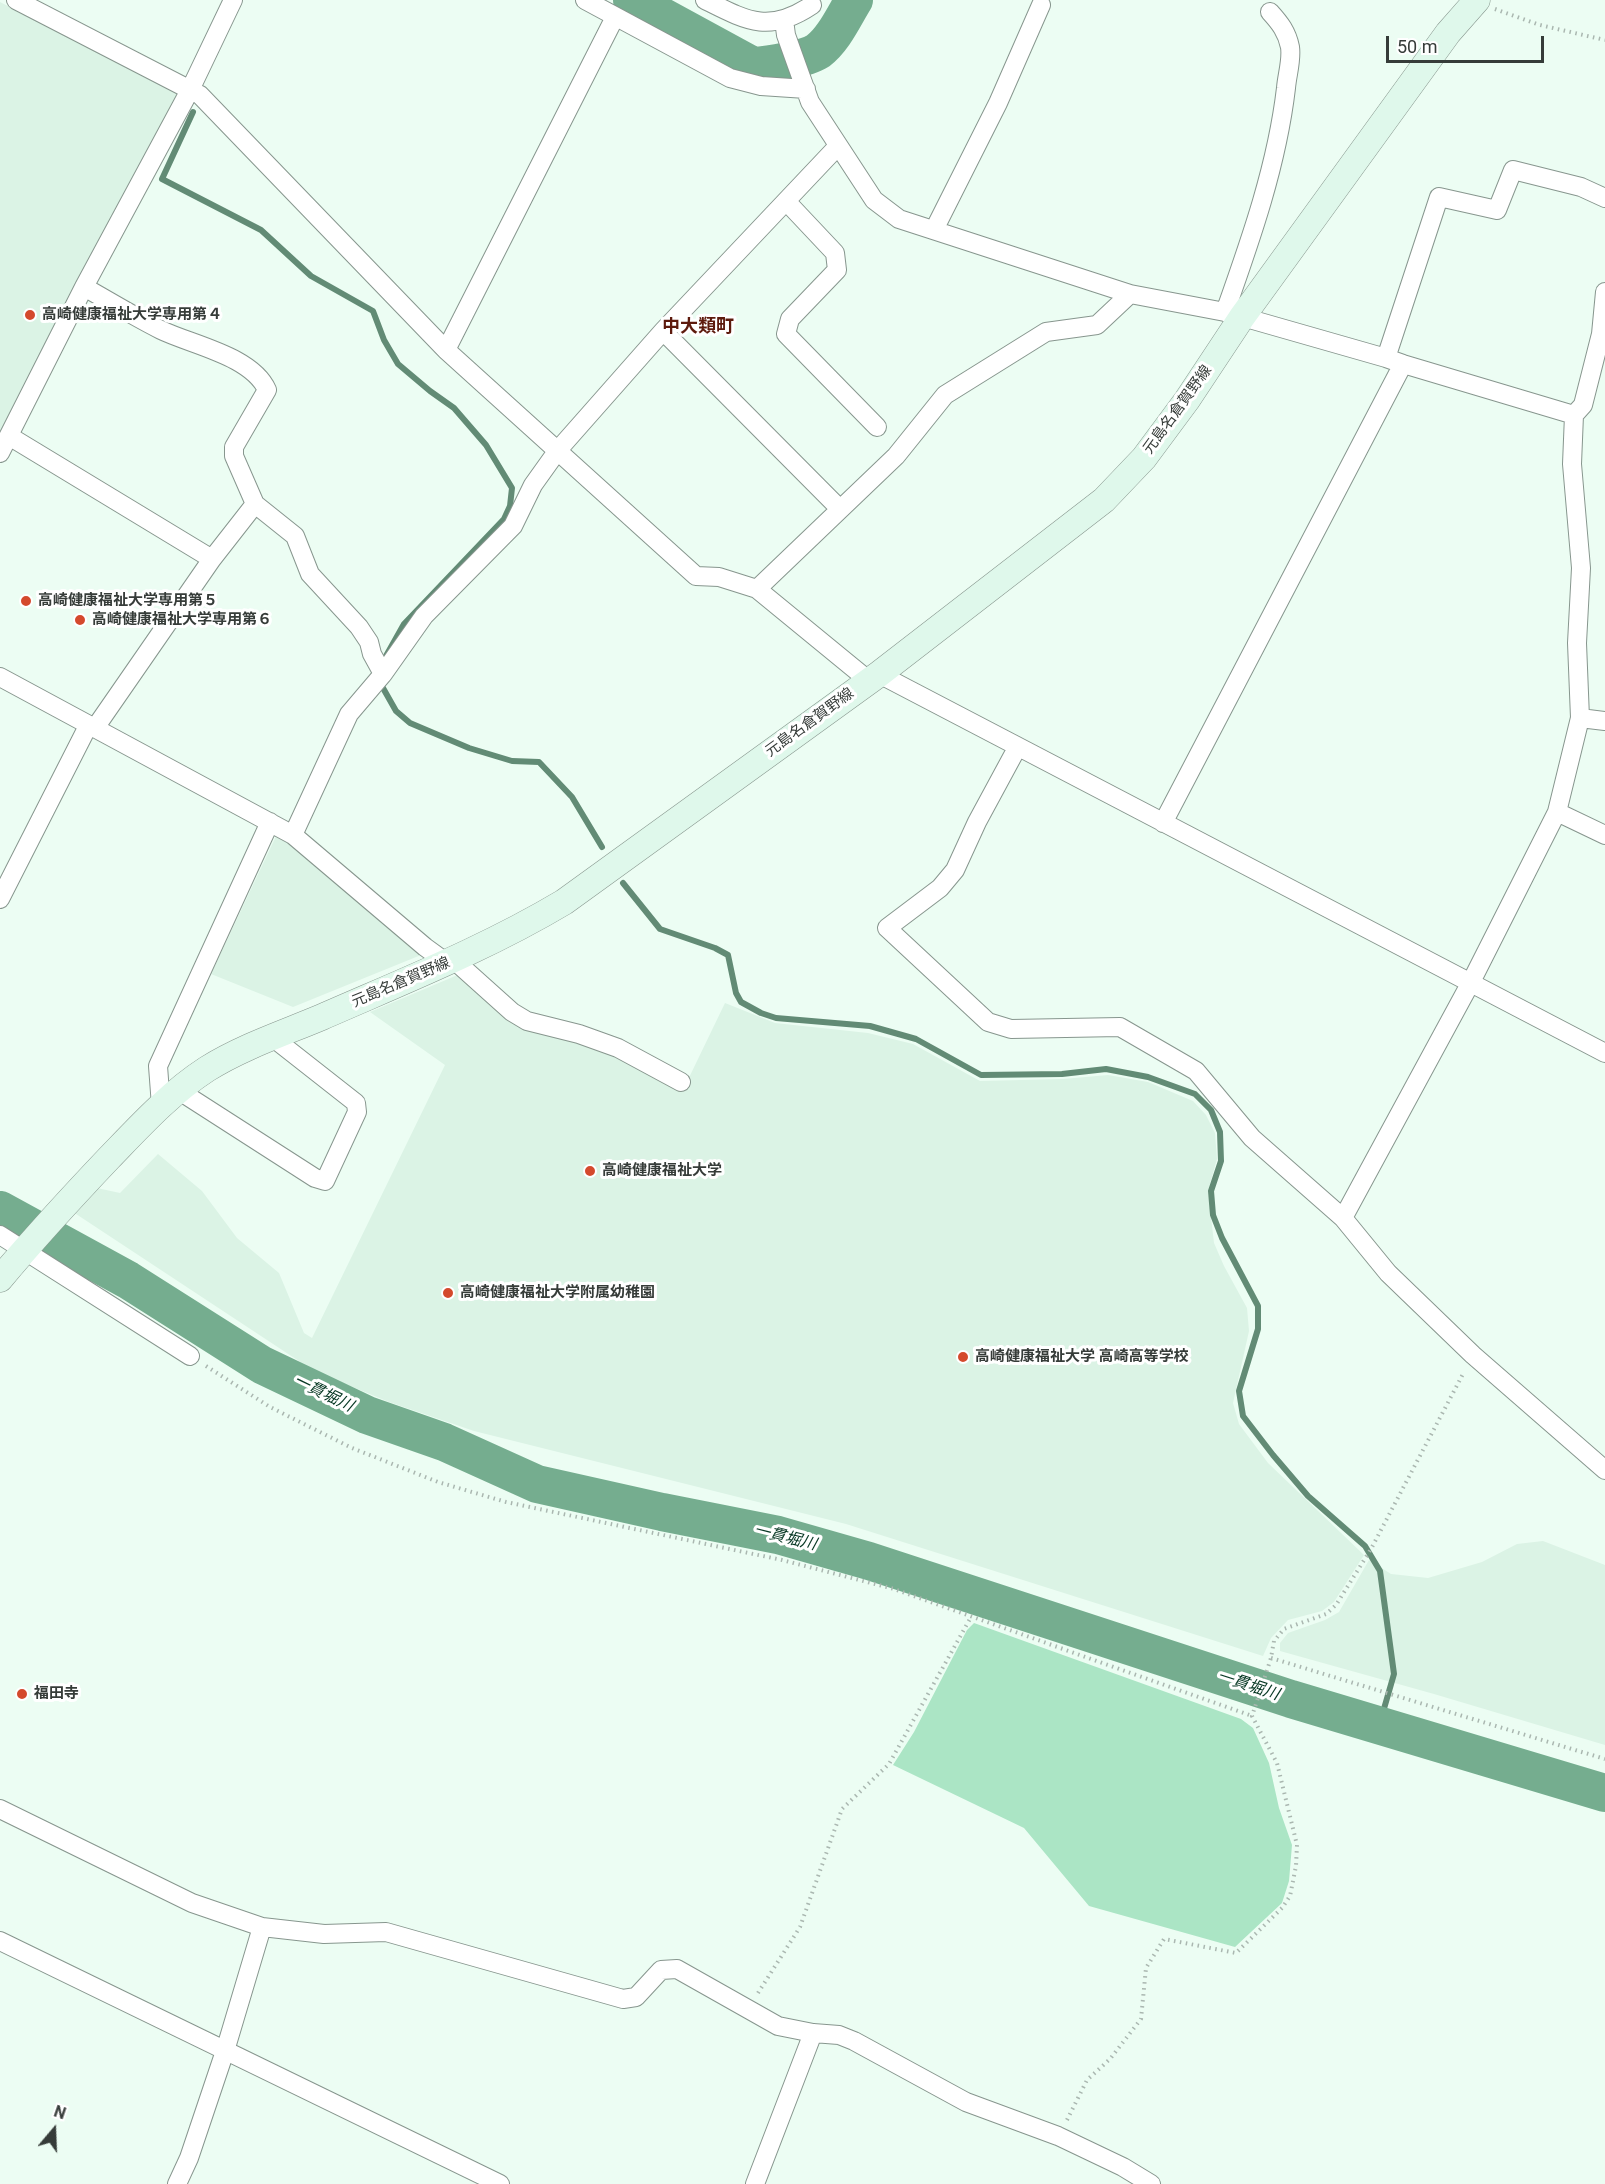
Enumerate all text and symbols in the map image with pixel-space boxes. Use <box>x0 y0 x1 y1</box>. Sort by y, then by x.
scale bar <box>1389 24 1546 62</box>
text: 50 m <box>1397 36 1437 57</box>
place label: 高崎健康福祉大学専用第４ <box>42 306 222 324</box>
marker: 高崎健康福祉大学専用第４ <box>23 308 37 322</box>
district label: 中大類町 <box>662 316 734 338</box>
street label: 元島名倉賀野線 <box>1140 362 1216 458</box>
place label: 高崎健康福祉大学専用第５ <box>38 592 218 610</box>
marker: 高崎健康福祉大学専用第５ <box>19 594 33 608</box>
place label: 高崎健康福祉大学専用第６ <box>92 611 272 629</box>
marker: 高崎健康福祉大学専用第６ <box>73 613 87 627</box>
street label: 元島名倉賀野線 <box>762 685 858 761</box>
street label: 元島名倉賀野線 <box>349 954 453 1012</box>
place label: 高崎健康福祉大学 <box>602 1162 722 1180</box>
marker: 高崎健康福祉大学 <box>583 1164 597 1178</box>
place label: 高崎健康福祉大学附属幼稚園 <box>460 1284 655 1302</box>
marker: 高崎健康福祉大学附属幼稚園 <box>441 1286 455 1300</box>
place label: 高崎健康福祉大学 高崎高等学校 <box>975 1348 1189 1366</box>
marker: 高崎健康福祉大学 高崎高等学校 <box>956 1350 970 1364</box>
water label: 一貫堀川 <box>290 1371 356 1417</box>
water label: 一貫堀川 <box>752 1521 818 1555</box>
water label: 一貫堀川 <box>1215 1667 1281 1705</box>
place label: 福田寺 <box>34 1685 79 1703</box>
marker: 福田寺 <box>15 1687 29 1701</box>
north arrow <box>24 2100 84 2160</box>
text: N <box>52 2102 68 2123</box>

